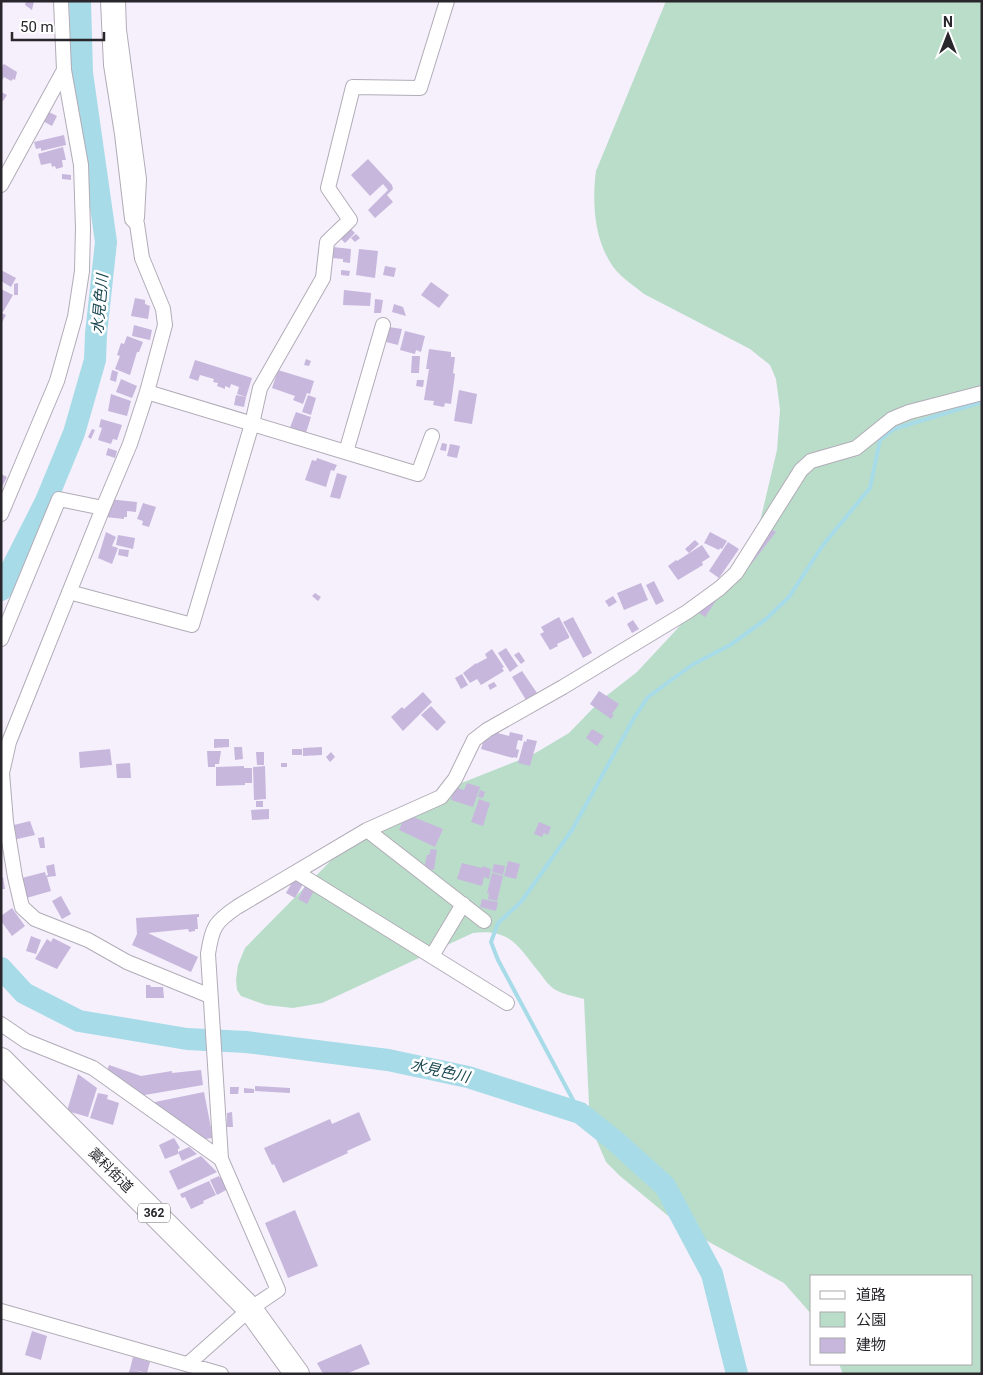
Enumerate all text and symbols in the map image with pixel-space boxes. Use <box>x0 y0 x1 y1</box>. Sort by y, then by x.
scale bar <box>12 10 105 42</box>
north arrow <box>923 10 973 60</box>
text: N <box>943 14 953 30</box>
text: 50 m <box>20 18 54 36</box>
water label: 水見色川 <box>88 271 112 335</box>
water label: 水見色川 <box>409 1055 473 1087</box>
street label: 藁科街道 <box>86 1145 136 1195</box>
road number: 362 <box>138 1204 170 1222</box>
legend <box>810 1275 973 1365</box>
text: 道路 <box>856 1286 886 1304</box>
text: 公園 <box>856 1311 886 1329</box>
text: 建物 <box>856 1336 886 1354</box>

